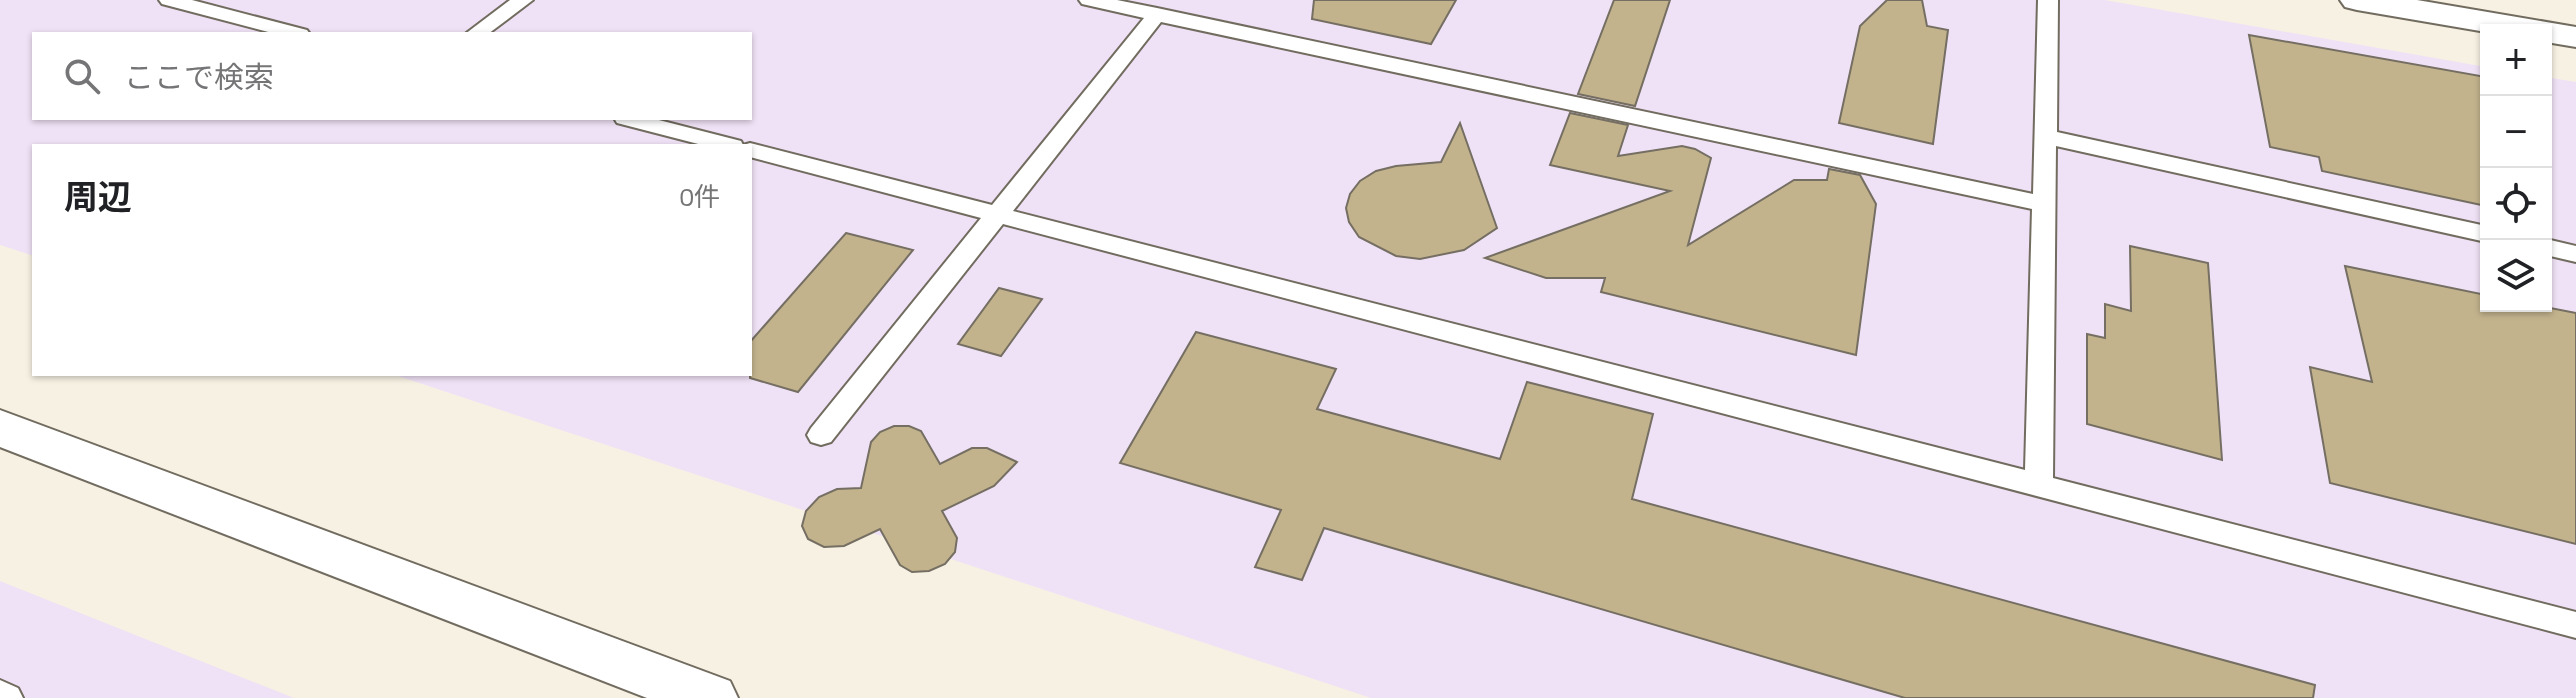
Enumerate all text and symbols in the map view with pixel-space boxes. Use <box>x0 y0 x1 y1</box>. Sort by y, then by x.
map controls <box>2480 24 2552 312</box>
button: + <box>2480 24 2552 96</box>
search box <box>32 32 752 120</box>
icon: search <box>60 54 104 98</box>
text: ここで検索 <box>124 54 274 100</box>
button: − <box>2480 96 2552 168</box>
button: locate <box>2480 168 2552 240</box>
text: 周辺 <box>64 170 132 222</box>
text: 0件 <box>679 177 720 216</box>
button: layers <box>2480 240 2552 312</box>

